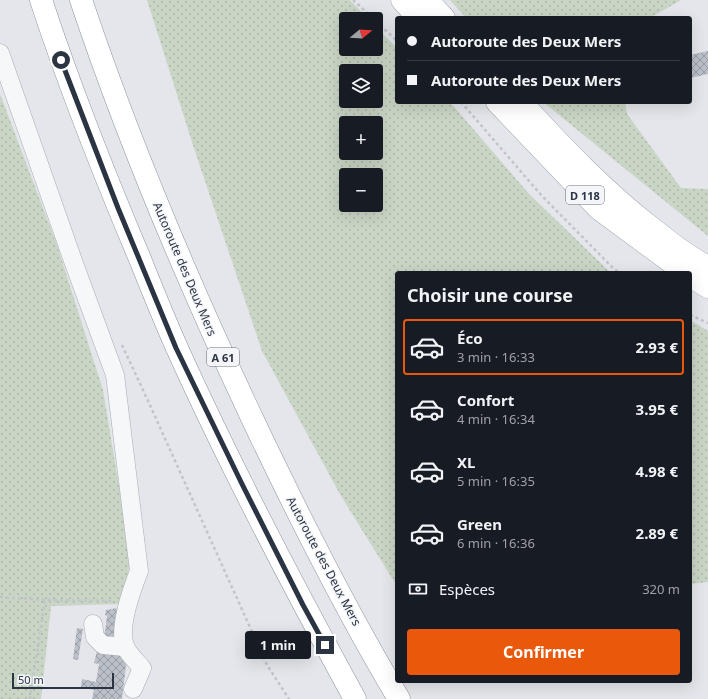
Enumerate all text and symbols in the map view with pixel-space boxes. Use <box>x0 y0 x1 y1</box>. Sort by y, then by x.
north arrow <box>339 12 383 56</box>
map controls <box>339 12 383 212</box>
text: Autoroute des Deux Mers <box>431 31 621 51</box>
route start <box>52 51 70 69</box>
button: layers <box>339 64 383 108</box>
text: Autoroute des Deux Mers <box>431 70 621 90</box>
button: + <box>339 116 383 160</box>
button: − <box>339 168 383 212</box>
road number: D 118 <box>566 186 604 204</box>
street label: Autoroute des Deux Mers <box>149 199 221 339</box>
text: Choisir une course <box>407 283 573 307</box>
text: Éco <box>457 328 483 348</box>
icon: car <box>409 329 445 365</box>
text: 2.93 € <box>636 337 678 357</box>
road number: A 61 <box>207 348 239 366</box>
text: 3 min · 16:33 <box>457 348 535 366</box>
text: Confort <box>457 390 514 410</box>
icon: car <box>409 391 445 427</box>
text: 3.95 € <box>636 399 678 419</box>
text: 4 min · 16:34 <box>457 410 535 428</box>
text: XL <box>457 452 475 472</box>
icon: car <box>409 453 445 489</box>
text: 4.98 € <box>636 461 678 481</box>
text: 5 min · 16:35 <box>457 472 535 490</box>
street label: Autoroute des Deux Mers <box>283 493 365 629</box>
text: Green <box>457 514 502 534</box>
icon: car <box>409 515 445 551</box>
text: 2.89 € <box>636 523 678 543</box>
text: 6 min · 16:36 <box>457 534 535 552</box>
icon: cash <box>407 578 429 600</box>
text: Espèces <box>439 579 495 599</box>
text: 320 m <box>642 580 680 598</box>
button: Confirmer <box>407 629 680 675</box>
callout: 1 min <box>245 631 311 659</box>
text: 1 min <box>260 636 296 654</box>
route end <box>316 636 334 654</box>
scale bar <box>12 671 114 690</box>
text: 50 m <box>18 672 44 687</box>

